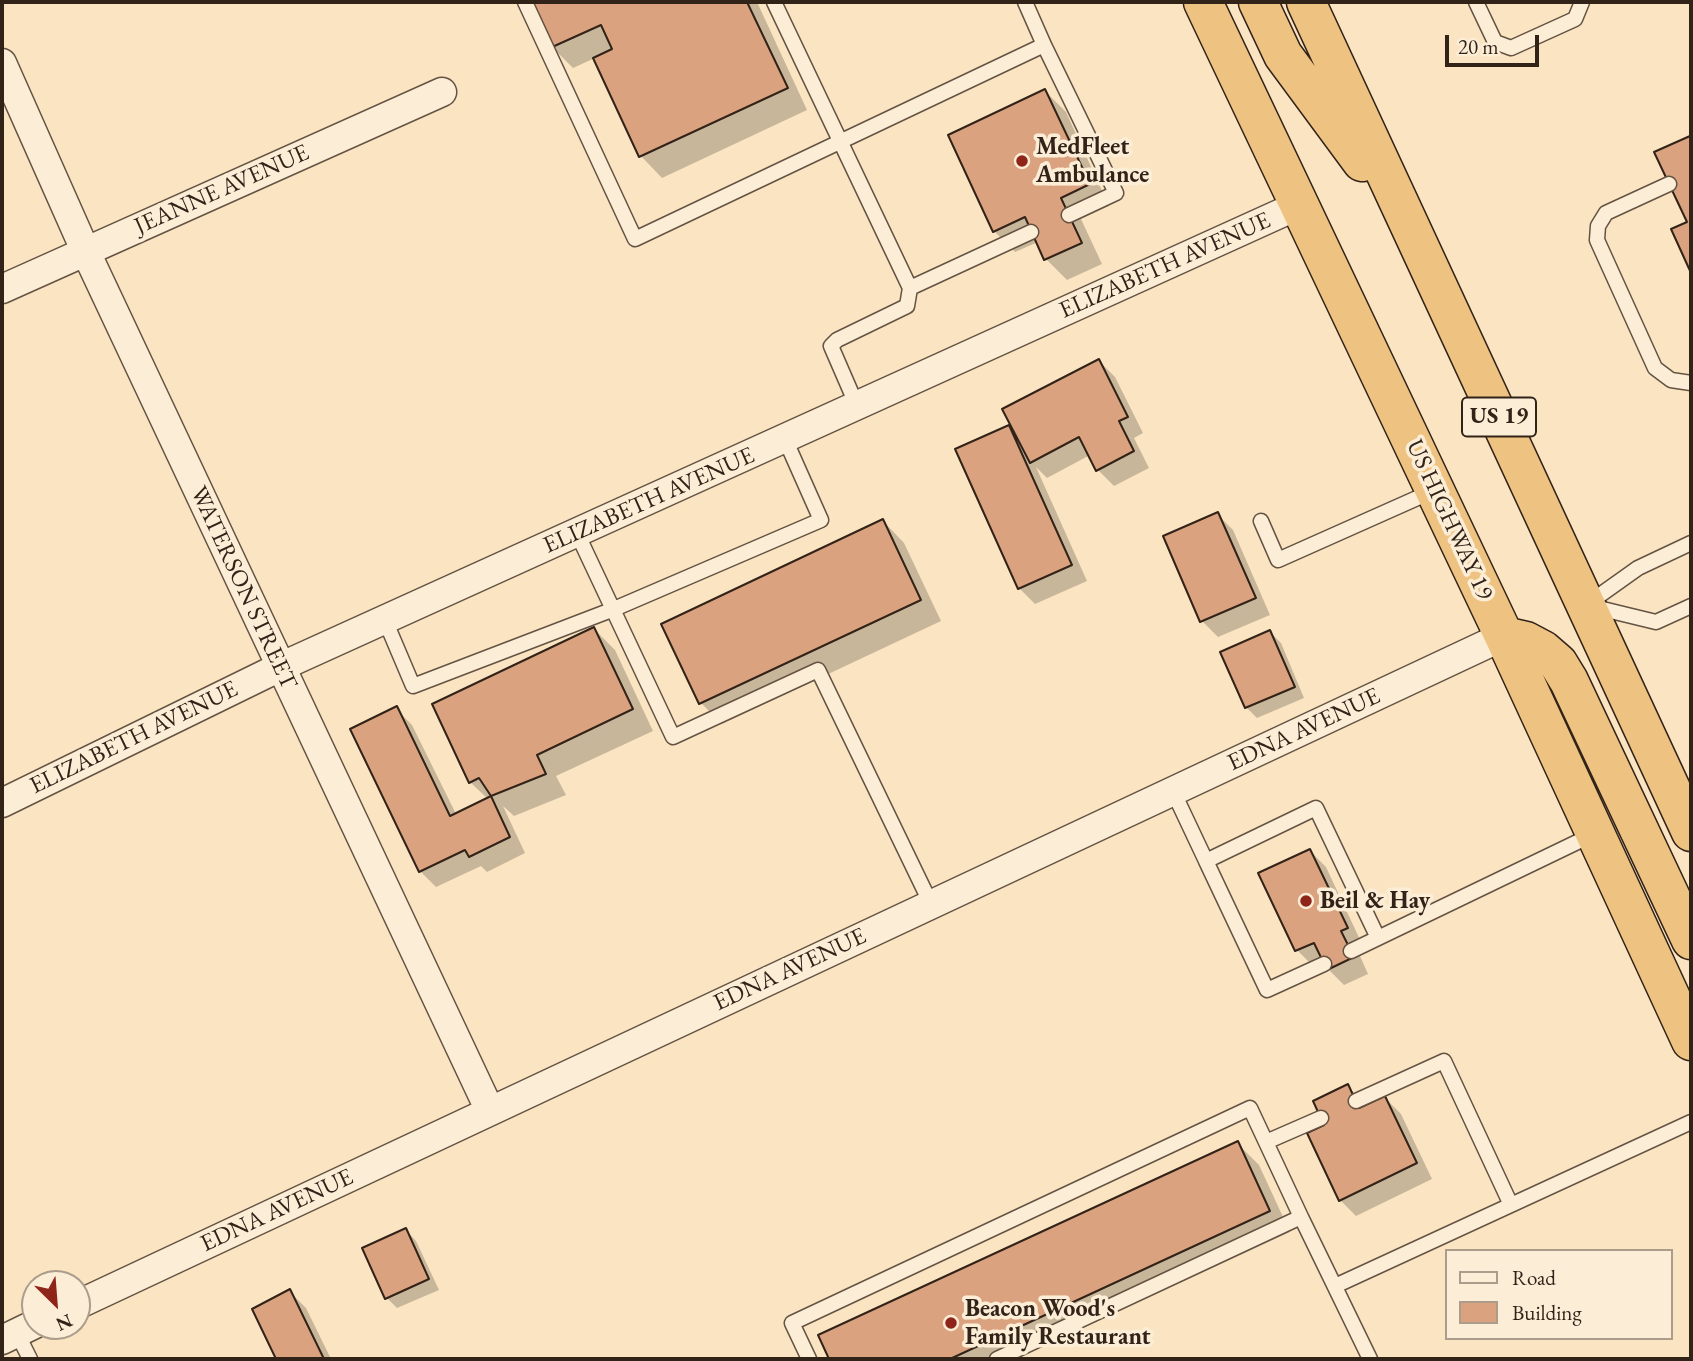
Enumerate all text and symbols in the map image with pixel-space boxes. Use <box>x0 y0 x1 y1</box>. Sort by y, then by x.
scale bar <box>1448 21 1542 65</box>
text: 20 m <box>1458 33 1499 60</box>
place label: MedFleet Ambulance <box>1036 133 1149 189</box>
street label: JEANNE AVENUE <box>130 139 314 241</box>
marker: MedFleet Ambulance <box>1014 153 1030 169</box>
street label: ELIZABETH AVENUE <box>1055 206 1275 326</box>
road number: US 19 <box>1462 398 1536 436</box>
street label: US HIGHWAY 19 <box>1399 435 1499 605</box>
street label: ELIZABETH AVENUE <box>539 441 759 561</box>
street label: WATERSON STREET <box>183 482 303 694</box>
street label: ELIZABETH AVENUE <box>25 675 243 801</box>
street label: EDNA AVENUE <box>1223 682 1385 778</box>
place label: Beil & Hay <box>1320 887 1430 915</box>
marker: Beil & Hay <box>1298 893 1314 909</box>
street label: EDNA AVENUE <box>709 922 871 1018</box>
street label: EDNA AVENUE <box>196 1163 358 1259</box>
legend <box>1444 1249 1672 1340</box>
text: Road <box>1512 1264 1556 1291</box>
north arrow <box>21 1270 91 1340</box>
place label: Beacon Wood's Family Restaurant <box>965 1295 1151 1351</box>
text: Building <box>1512 1299 1582 1326</box>
text: N <box>52 1308 76 1337</box>
marker: Beacon Wood's Family Restaurant <box>943 1315 959 1331</box>

